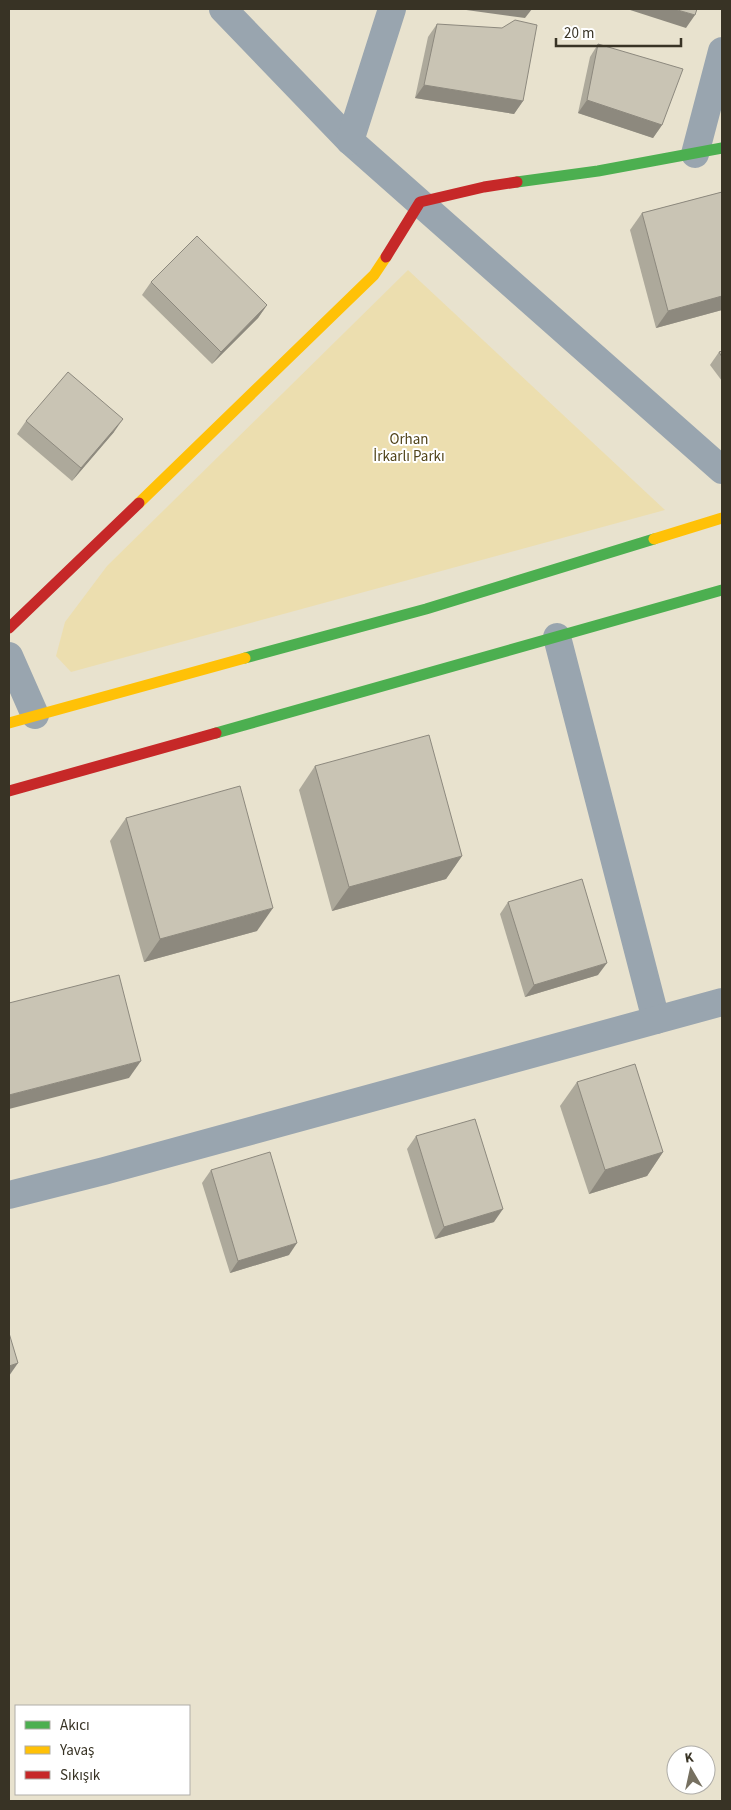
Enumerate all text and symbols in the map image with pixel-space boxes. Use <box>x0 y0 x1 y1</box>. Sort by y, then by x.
scale bar <box>556 15 681 47</box>
text: 20 m <box>564 23 594 44</box>
park label: Orhan İrkarlı Parkı <box>373 429 445 467</box>
legend <box>15 1705 190 1795</box>
text: Akıcı <box>60 1715 90 1736</box>
text: Yavaş <box>59 1740 94 1761</box>
north arrow <box>666 1745 716 1795</box>
text: K <box>683 1748 695 1769</box>
text: Sıkışık <box>60 1765 101 1786</box>

